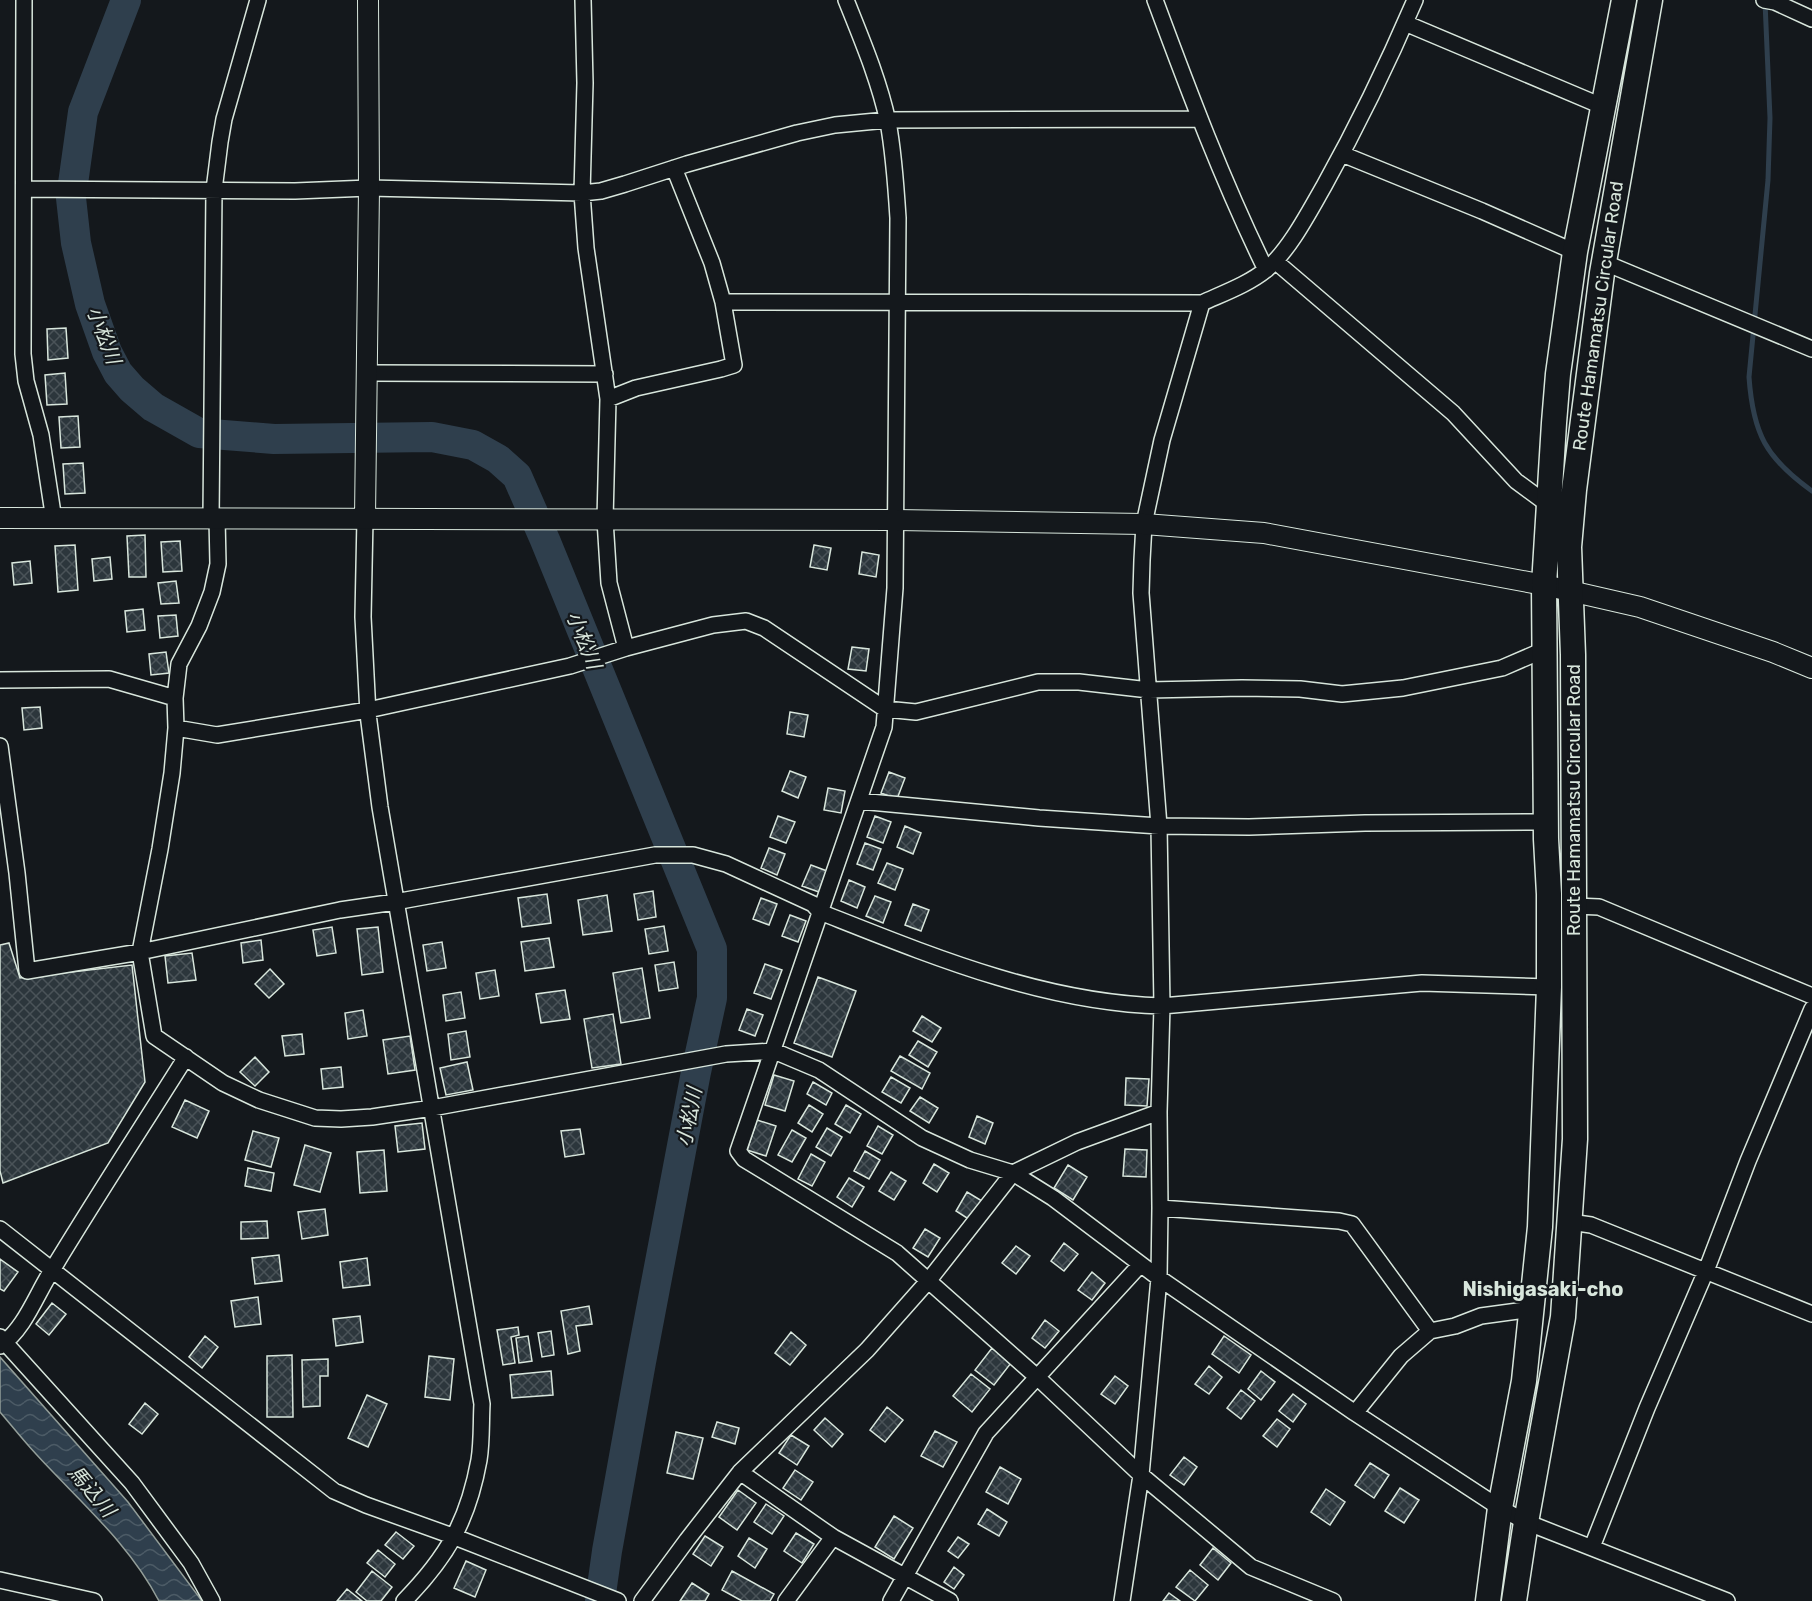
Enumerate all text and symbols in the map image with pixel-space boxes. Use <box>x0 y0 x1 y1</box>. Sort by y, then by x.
street label: Route Hamamatsu Circular Road <box>1568 180 1628 452</box>
water label: 小松川 <box>82 303 127 369</box>
water label: 小松川 <box>562 608 607 674</box>
street label: Route Hamamatsu Circular Road <box>1563 664 1585 936</box>
water label: 小松川 <box>671 1083 707 1149</box>
district label: Nishigasaki-cho <box>1462 1277 1624 1301</box>
water label: 馬込川 <box>64 1460 122 1523</box>

